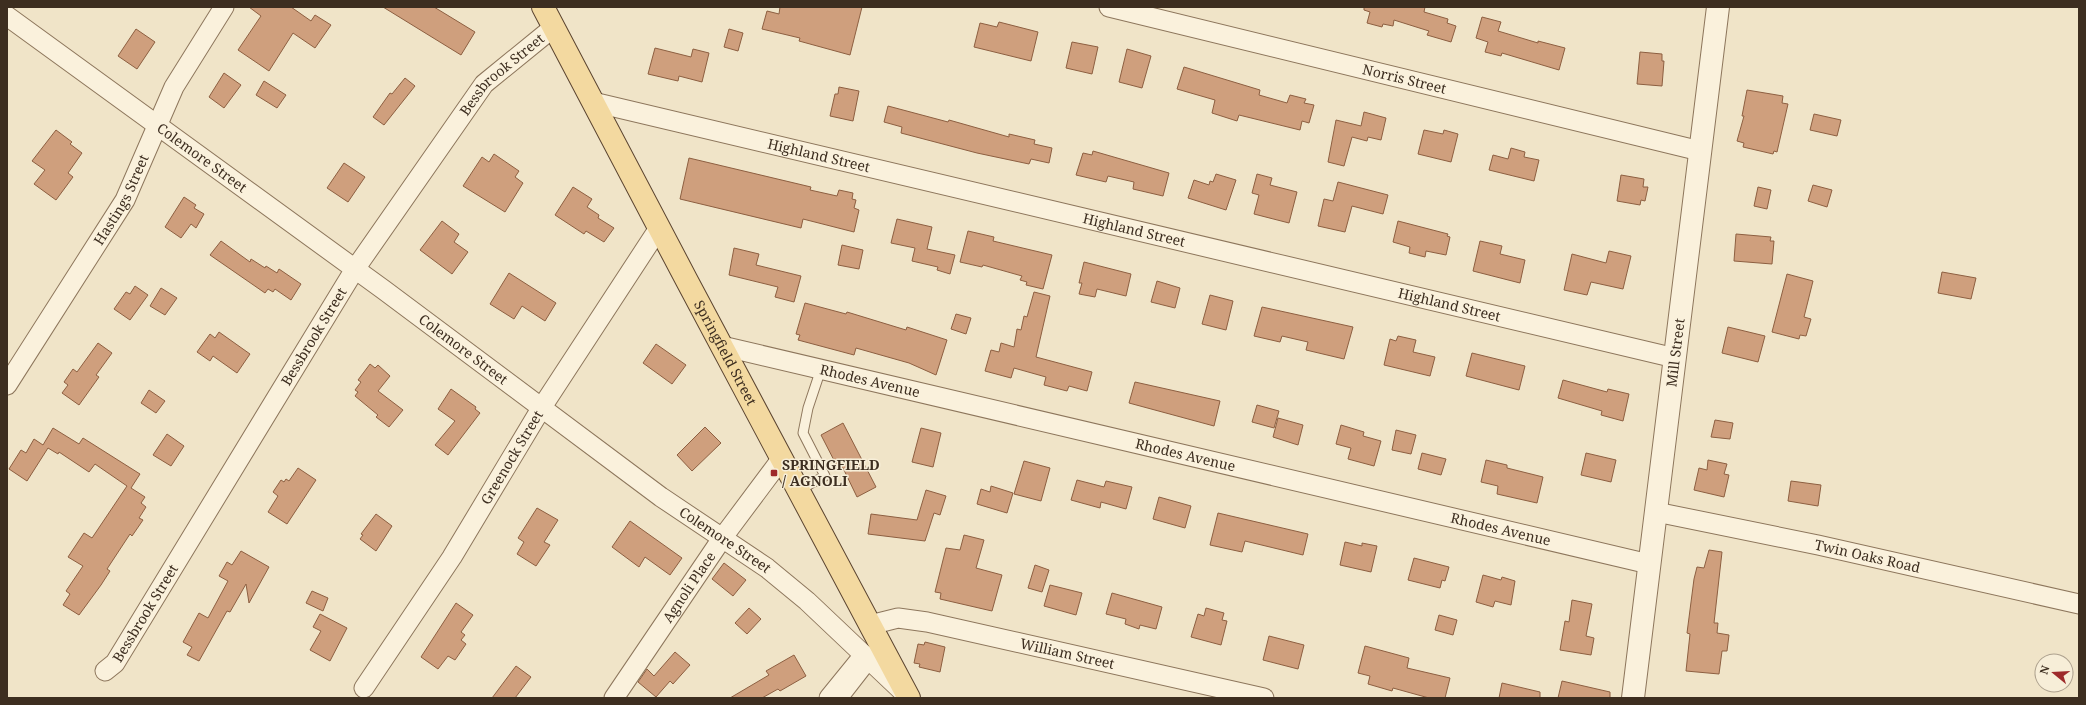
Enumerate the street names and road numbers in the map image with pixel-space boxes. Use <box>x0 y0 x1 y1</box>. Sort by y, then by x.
street label: Bessbrook Street <box>455 29 548 119</box>
street label: Norris Street <box>1361 59 1448 98</box>
street label: Colemore Street <box>154 118 251 196</box>
street label: Highland Street <box>766 134 872 176</box>
street label: Hastings Street <box>89 151 153 248</box>
street label: Highland Street <box>1081 208 1187 251</box>
street label: Highland Street <box>1396 283 1503 325</box>
street label: Bessbrook Street <box>276 284 351 389</box>
street label: Springfield Street <box>690 297 762 409</box>
street label: Colemore Street <box>415 309 512 388</box>
street label: Mill Street <box>1661 317 1689 388</box>
street label: Rhodes Avenue <box>818 359 922 401</box>
street label: Greenock Street <box>476 406 547 508</box>
street label: Rhodes Avenue <box>1134 434 1237 475</box>
street label: Colemore Street <box>676 502 776 577</box>
street label: Rhodes Avenue <box>1449 508 1553 550</box>
street label: Twin Oaks Road <box>1813 535 1923 577</box>
street label: Agnoli Place <box>658 548 720 626</box>
street label: Bessbrook Street <box>108 560 182 666</box>
street label: William Street <box>1018 633 1117 673</box>

